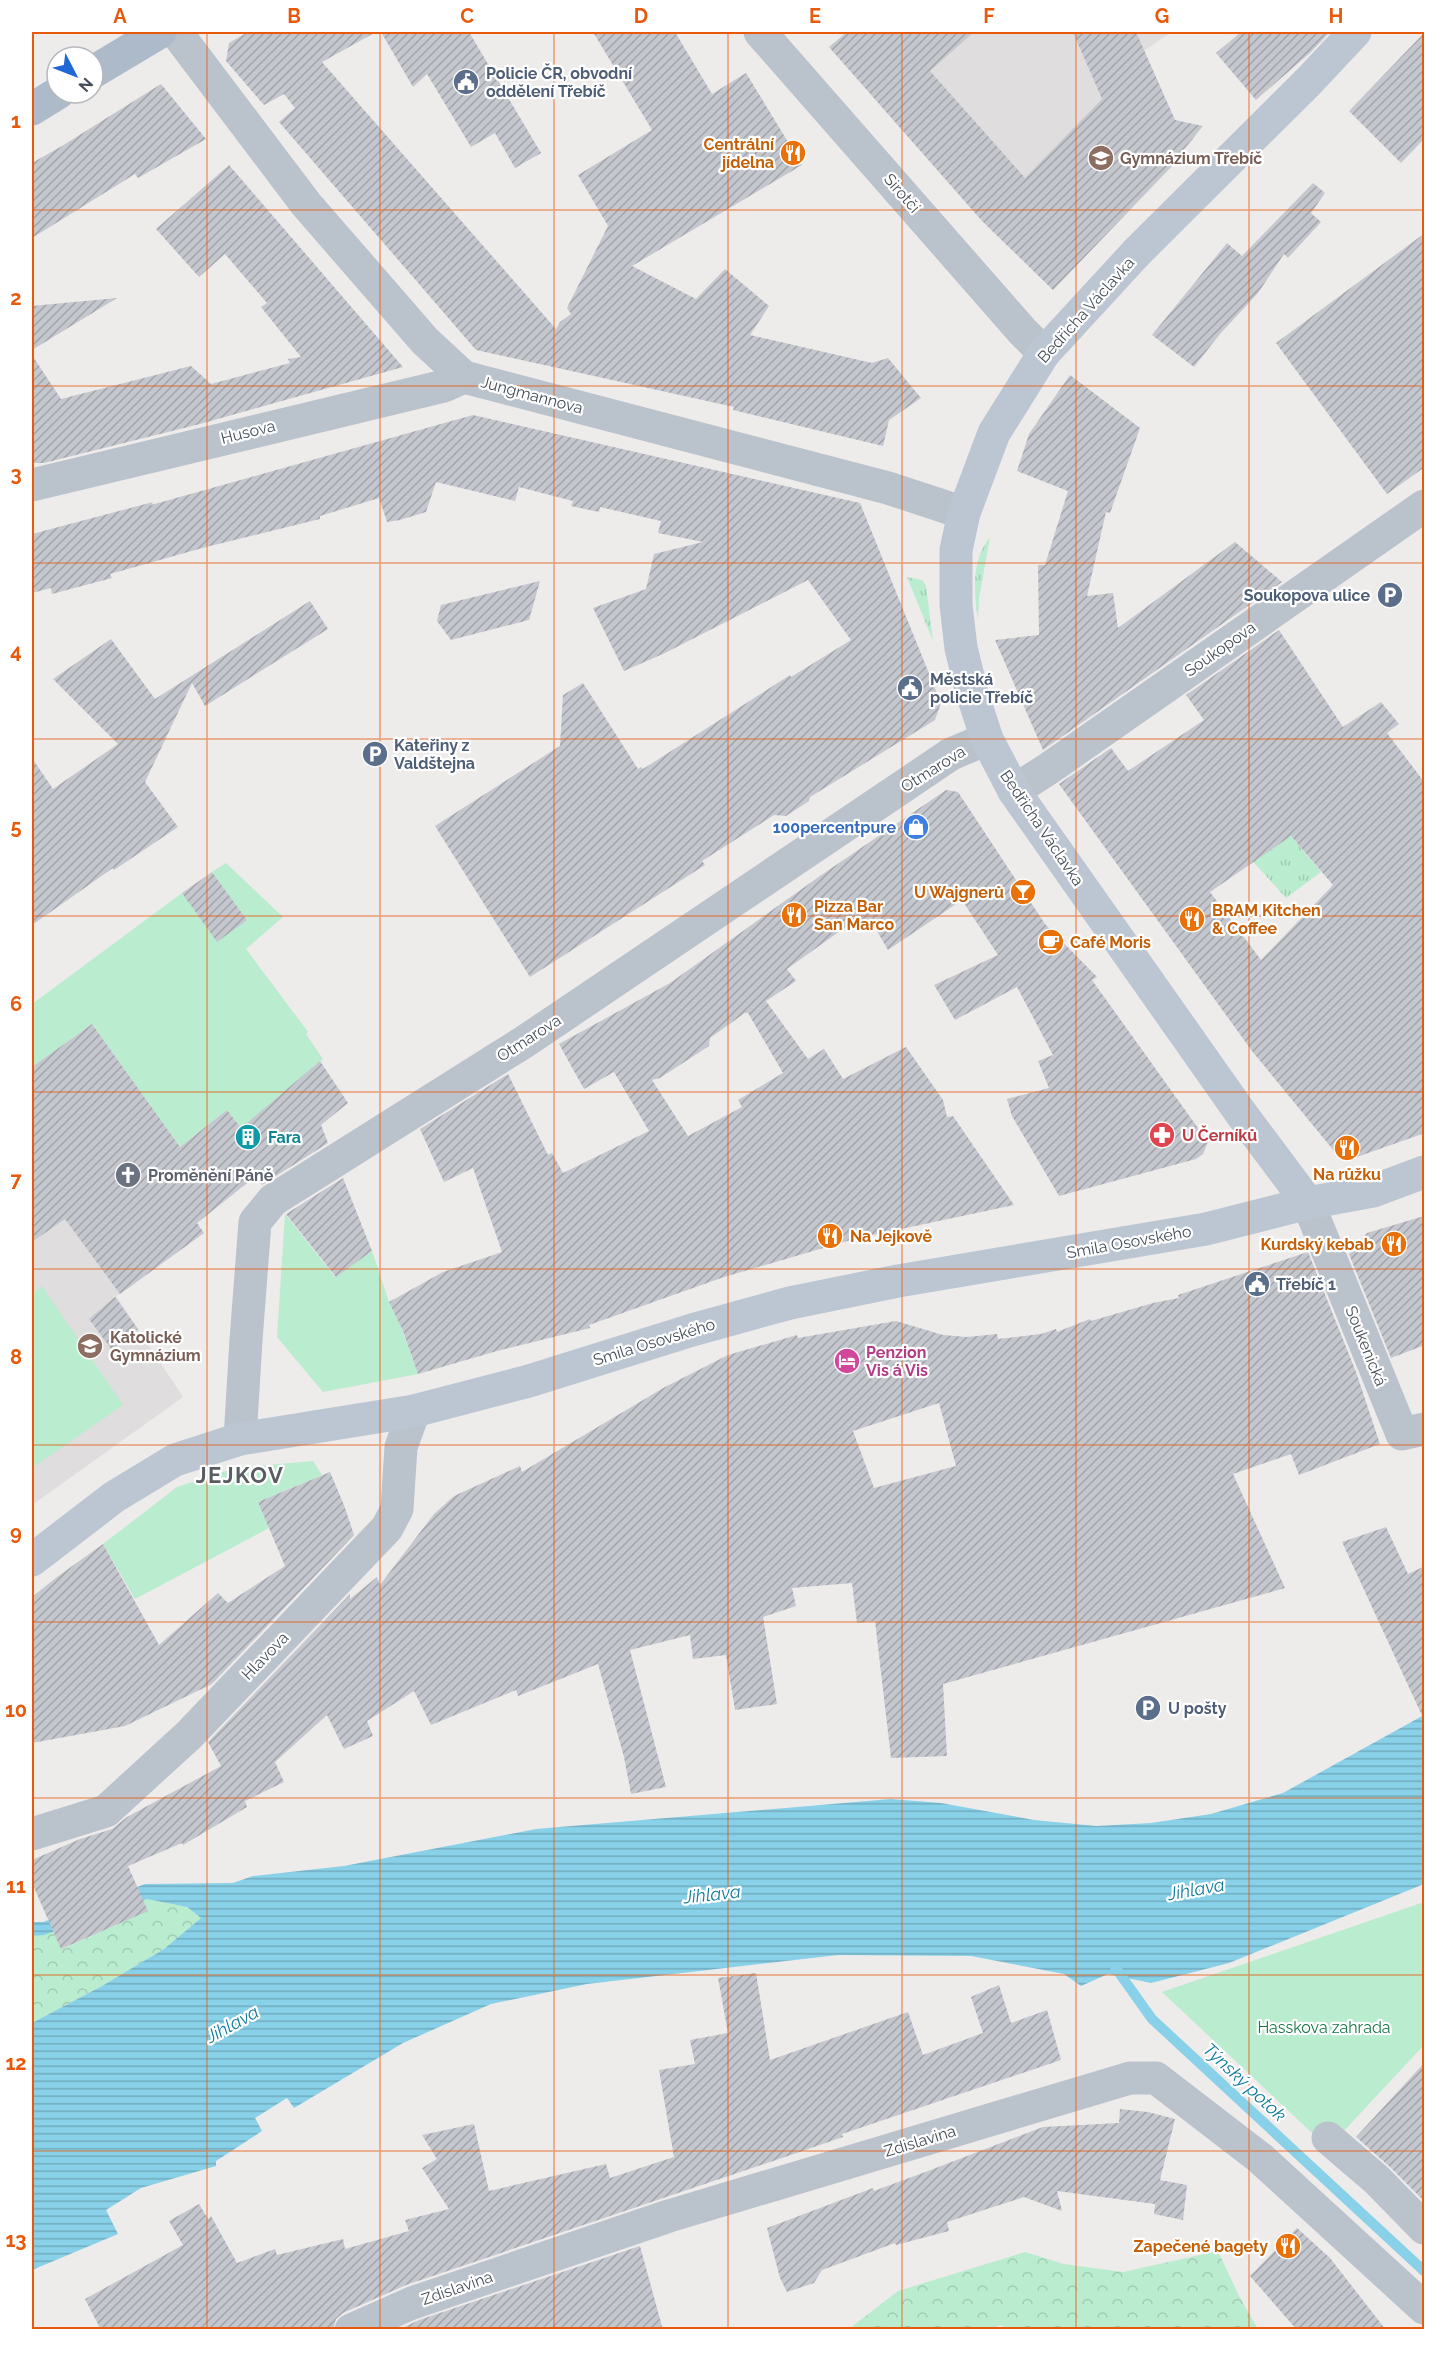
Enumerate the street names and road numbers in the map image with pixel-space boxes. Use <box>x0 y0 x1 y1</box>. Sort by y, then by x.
street label: Sirotčí <box>880 170 924 217</box>
street label: Bedřicha Václavka <box>1034 253 1138 367</box>
street label: Jungmannova <box>479 372 585 418</box>
street label: Husova <box>219 416 277 448</box>
street label: Soukopova <box>1181 618 1259 680</box>
street label: Otmarova <box>897 742 969 796</box>
street label: Bedřicha Václavka <box>996 767 1088 889</box>
street label: Otmarova <box>493 1010 565 1066</box>
street label: Smila Osovského <box>1065 1222 1193 1262</box>
street label: Soukenická <box>1341 1303 1391 1389</box>
street label: Smila Osovského <box>591 1314 717 1370</box>
street label: Hlavova <box>238 1628 292 1684</box>
street label: Zdislavina <box>882 2121 958 2161</box>
street label: Zdislavina <box>419 2267 495 2309</box>

